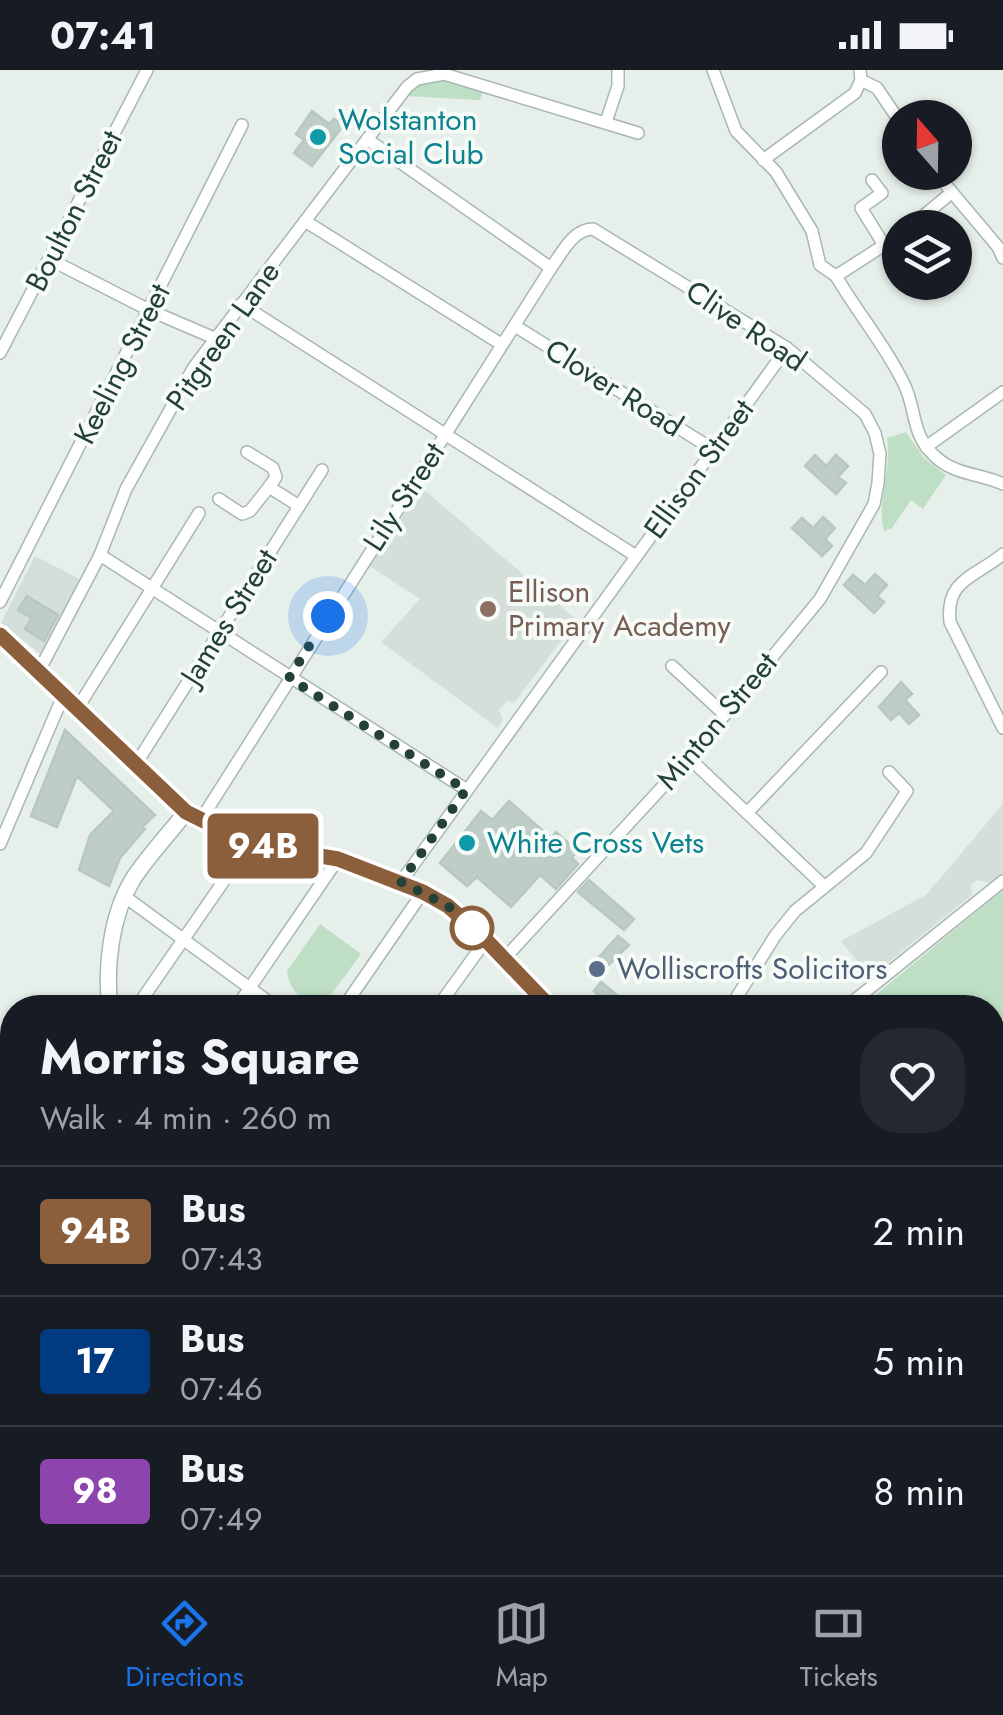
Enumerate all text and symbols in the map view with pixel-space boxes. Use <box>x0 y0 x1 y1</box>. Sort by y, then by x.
text: 07:41 <box>50 8 156 63</box>
place label: Wolstanton Social Club <box>338 98 484 175</box>
north arrow <box>882 100 972 190</box>
map controls <box>882 100 972 300</box>
street label: Boulton Street <box>15 122 133 299</box>
marker: Wolstanton Social Club <box>307 126 329 148</box>
button: layers <box>882 210 972 300</box>
street label: Pitgreen Lane <box>155 252 290 419</box>
street label: Clive Road <box>677 269 815 382</box>
street label: Keeling Street <box>63 275 181 452</box>
street label: Clover Road <box>537 328 692 447</box>
street label: Ellison Street <box>633 390 764 547</box>
street label: Lily Street <box>352 433 455 560</box>
street label: James Street <box>168 540 288 696</box>
place label: Ellison Primary Academy <box>508 570 732 647</box>
your location <box>303 591 353 641</box>
marker: Ellison Primary Academy <box>477 598 499 620</box>
street label: Minton Street <box>646 642 788 799</box>
line badge: 94B <box>206 814 320 878</box>
text: 94B <box>227 821 299 871</box>
place label: White Cross Vets <box>487 821 704 864</box>
marker: White Cross Vets <box>456 832 478 854</box>
unlabelled marker <box>451 907 493 949</box>
place label: Wolliscrofts Solicitors <box>617 947 887 990</box>
marker: Wolliscrofts Solicitors <box>586 958 608 980</box>
text: Morris Square <box>40 1023 360 1092</box>
button: heart <box>860 1028 965 1133</box>
text: Walk · 4 min · 260 m <box>40 1095 332 1141</box>
text: Bus <box>181 1181 246 1236</box>
text: 2 min <box>873 1204 965 1259</box>
text: 94B <box>60 1206 131 1256</box>
text: 07:43 <box>181 1236 263 1282</box>
text: Bus <box>180 1311 244 1366</box>
text: 5 min <box>873 1334 965 1389</box>
text: 17 <box>76 1336 114 1386</box>
text: 07:46 <box>180 1366 263 1412</box>
text: Bus <box>180 1441 244 1496</box>
text: 8 min <box>873 1464 965 1519</box>
text: 98 <box>72 1466 118 1516</box>
text: 07:49 <box>180 1496 263 1542</box>
tab: Directions <box>125 1596 244 1697</box>
tab: Map <box>494 1596 549 1697</box>
tab: Tickets <box>800 1596 878 1697</box>

